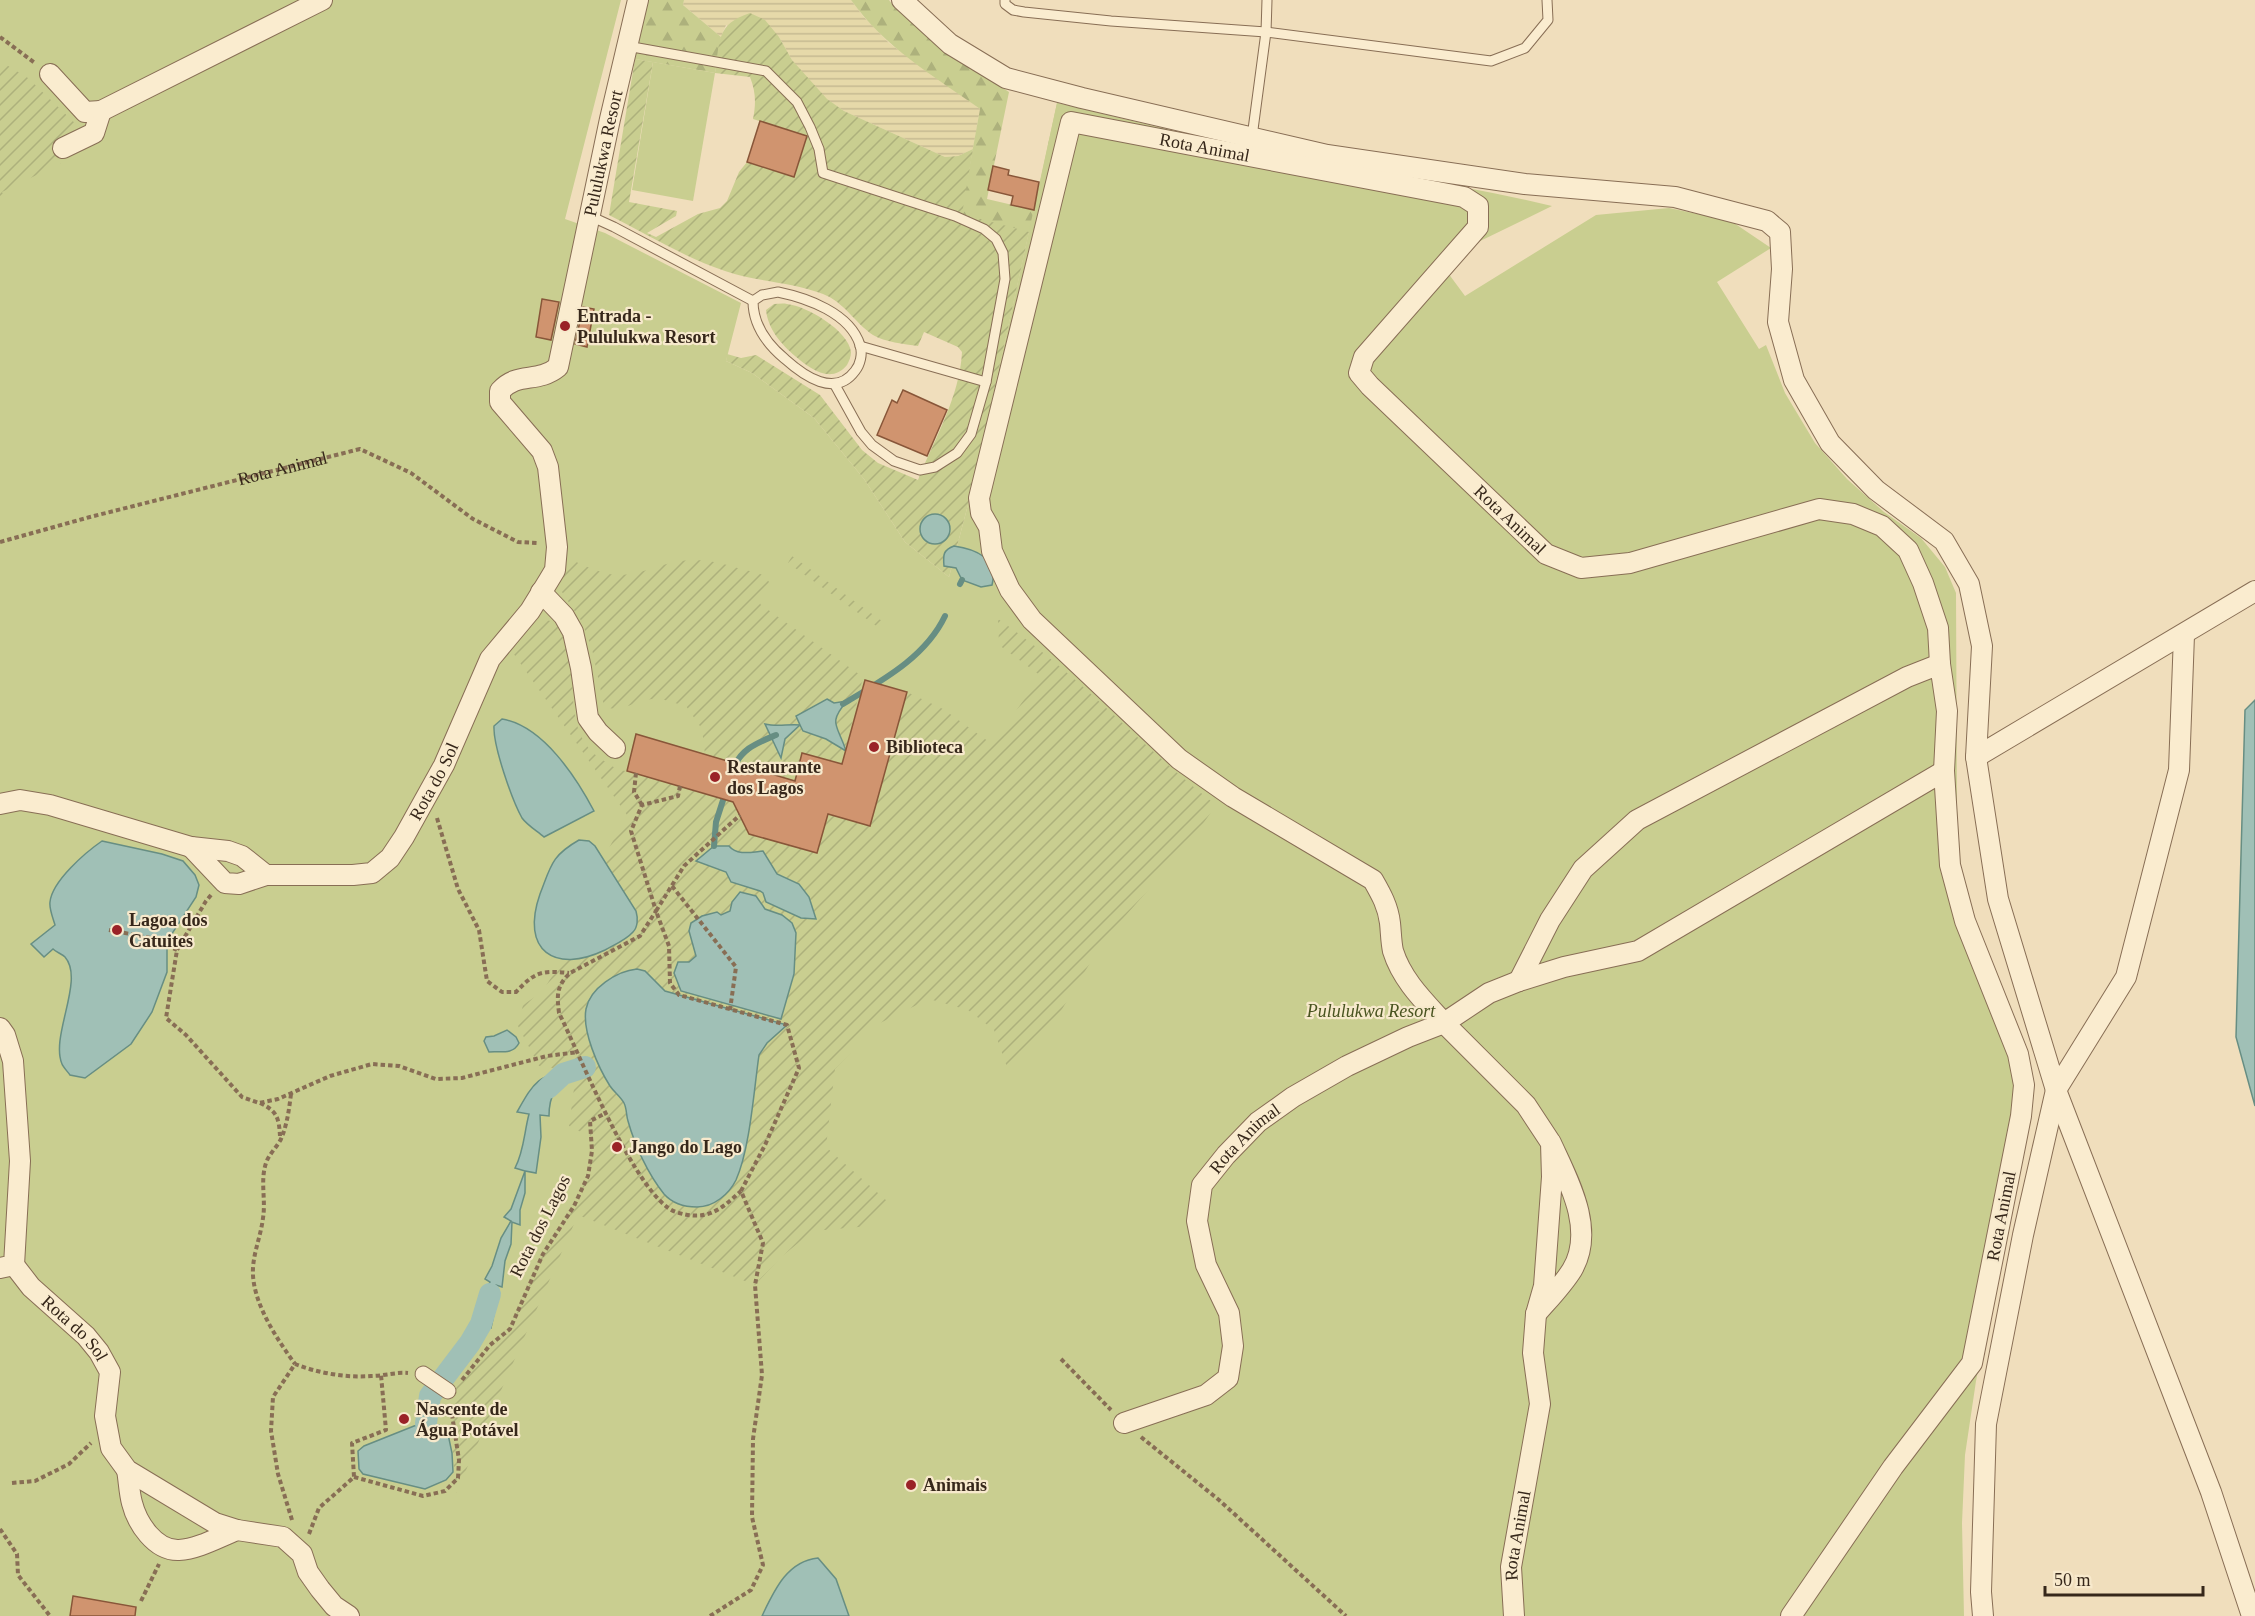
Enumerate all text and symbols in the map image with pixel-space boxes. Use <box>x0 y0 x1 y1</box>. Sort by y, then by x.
street label: Pululukwa Resort <box>580 88 626 218</box>
street label: Rota Animal <box>1158 129 1252 166</box>
place label: Entrada - Pululukwa Resort <box>577 306 716 347</box>
marker: Entrada - Pululukwa Resort <box>558 319 572 333</box>
street label: Rota Animal <box>236 448 329 489</box>
street label: Rota Animal <box>1470 481 1550 559</box>
place label: Biblioteca <box>886 737 963 757</box>
street label: Rota do Sol <box>405 740 462 824</box>
marker: Biblioteca <box>867 740 881 754</box>
place label: Restaurante dos Lagos <box>727 757 821 798</box>
marker: Restaurante dos Lagos <box>708 770 722 784</box>
place label: Lagoa dos Catuites <box>129 910 208 951</box>
marker: Lagoa dos Catuites <box>110 923 124 937</box>
park label: Pululukwa Resort <box>1306 1001 1436 1021</box>
street label: Rota Animal <box>1205 1099 1284 1177</box>
place label: Jango do Lago <box>629 1137 742 1157</box>
marker: Jango do Lago <box>610 1140 624 1154</box>
street label: Rota Animal <box>1982 1169 2020 1263</box>
street label: Rota dos Lagos <box>506 1172 574 1280</box>
street label: Rota do Sol <box>38 1291 112 1364</box>
place label: Nascente de Água Potável <box>416 1399 519 1440</box>
marker: Nascente de Água Potável <box>397 1412 411 1426</box>
place label: Animais <box>923 1475 987 1495</box>
marker: Animais <box>904 1478 918 1492</box>
street label: Rota Animal <box>1501 1489 1534 1581</box>
scale bar <box>2045 1559 2202 1597</box>
text: 50 m <box>2054 1570 2091 1590</box>

